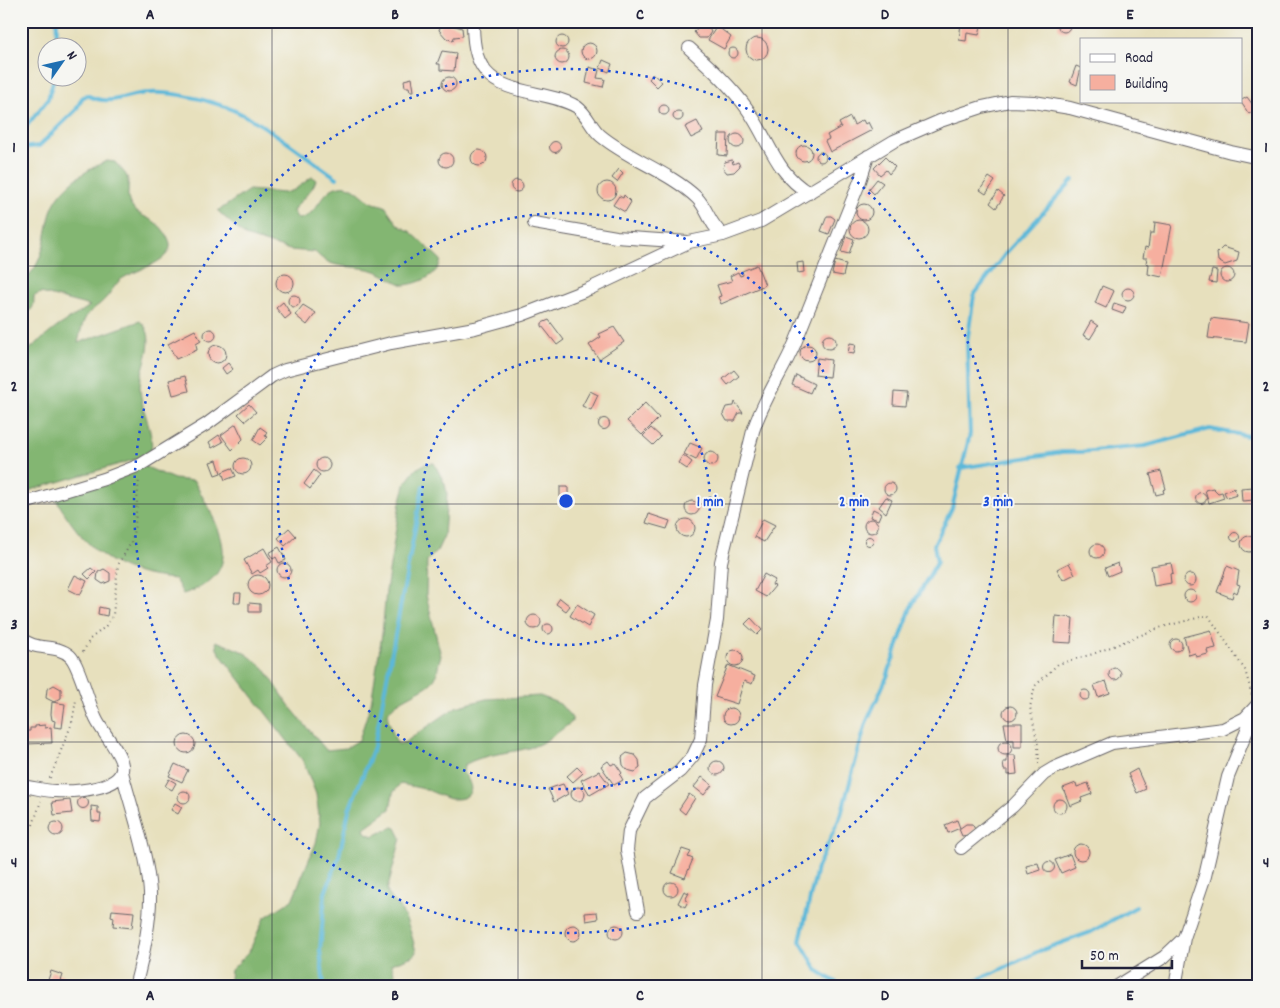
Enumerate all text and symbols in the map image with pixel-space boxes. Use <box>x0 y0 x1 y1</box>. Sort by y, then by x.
text: A <box>146 4 155 27</box>
text: B <box>391 4 399 27</box>
text: C <box>636 4 644 27</box>
text: D <box>881 4 890 27</box>
text: E <box>1126 4 1134 27</box>
north arrow <box>38 38 88 88</box>
legend <box>1080 38 1242 102</box>
text: N <box>61 47 81 64</box>
text: Road <box>1125 48 1153 70</box>
text: Building <box>1125 74 1168 96</box>
text: 1 <box>12 137 16 160</box>
text: 1 <box>1264 137 1268 160</box>
text: 2 <box>11 376 18 399</box>
text: 2 <box>1263 376 1270 399</box>
centre of rings <box>557 492 575 510</box>
text: 1 min <box>697 492 723 514</box>
text: 2 min <box>839 492 869 514</box>
text: 3 min <box>983 492 1013 514</box>
text: 3 <box>10 614 18 637</box>
text: 3 <box>1262 614 1270 637</box>
text: 4 <box>11 852 17 875</box>
text: 4 <box>1263 852 1269 875</box>
scale bar <box>1082 938 1172 970</box>
text: 50 m <box>1090 946 1119 968</box>
text: A <box>146 985 155 1008</box>
text: B <box>391 985 399 1008</box>
text: C <box>636 985 644 1008</box>
text: D <box>881 985 890 1008</box>
text: E <box>1126 985 1134 1008</box>

